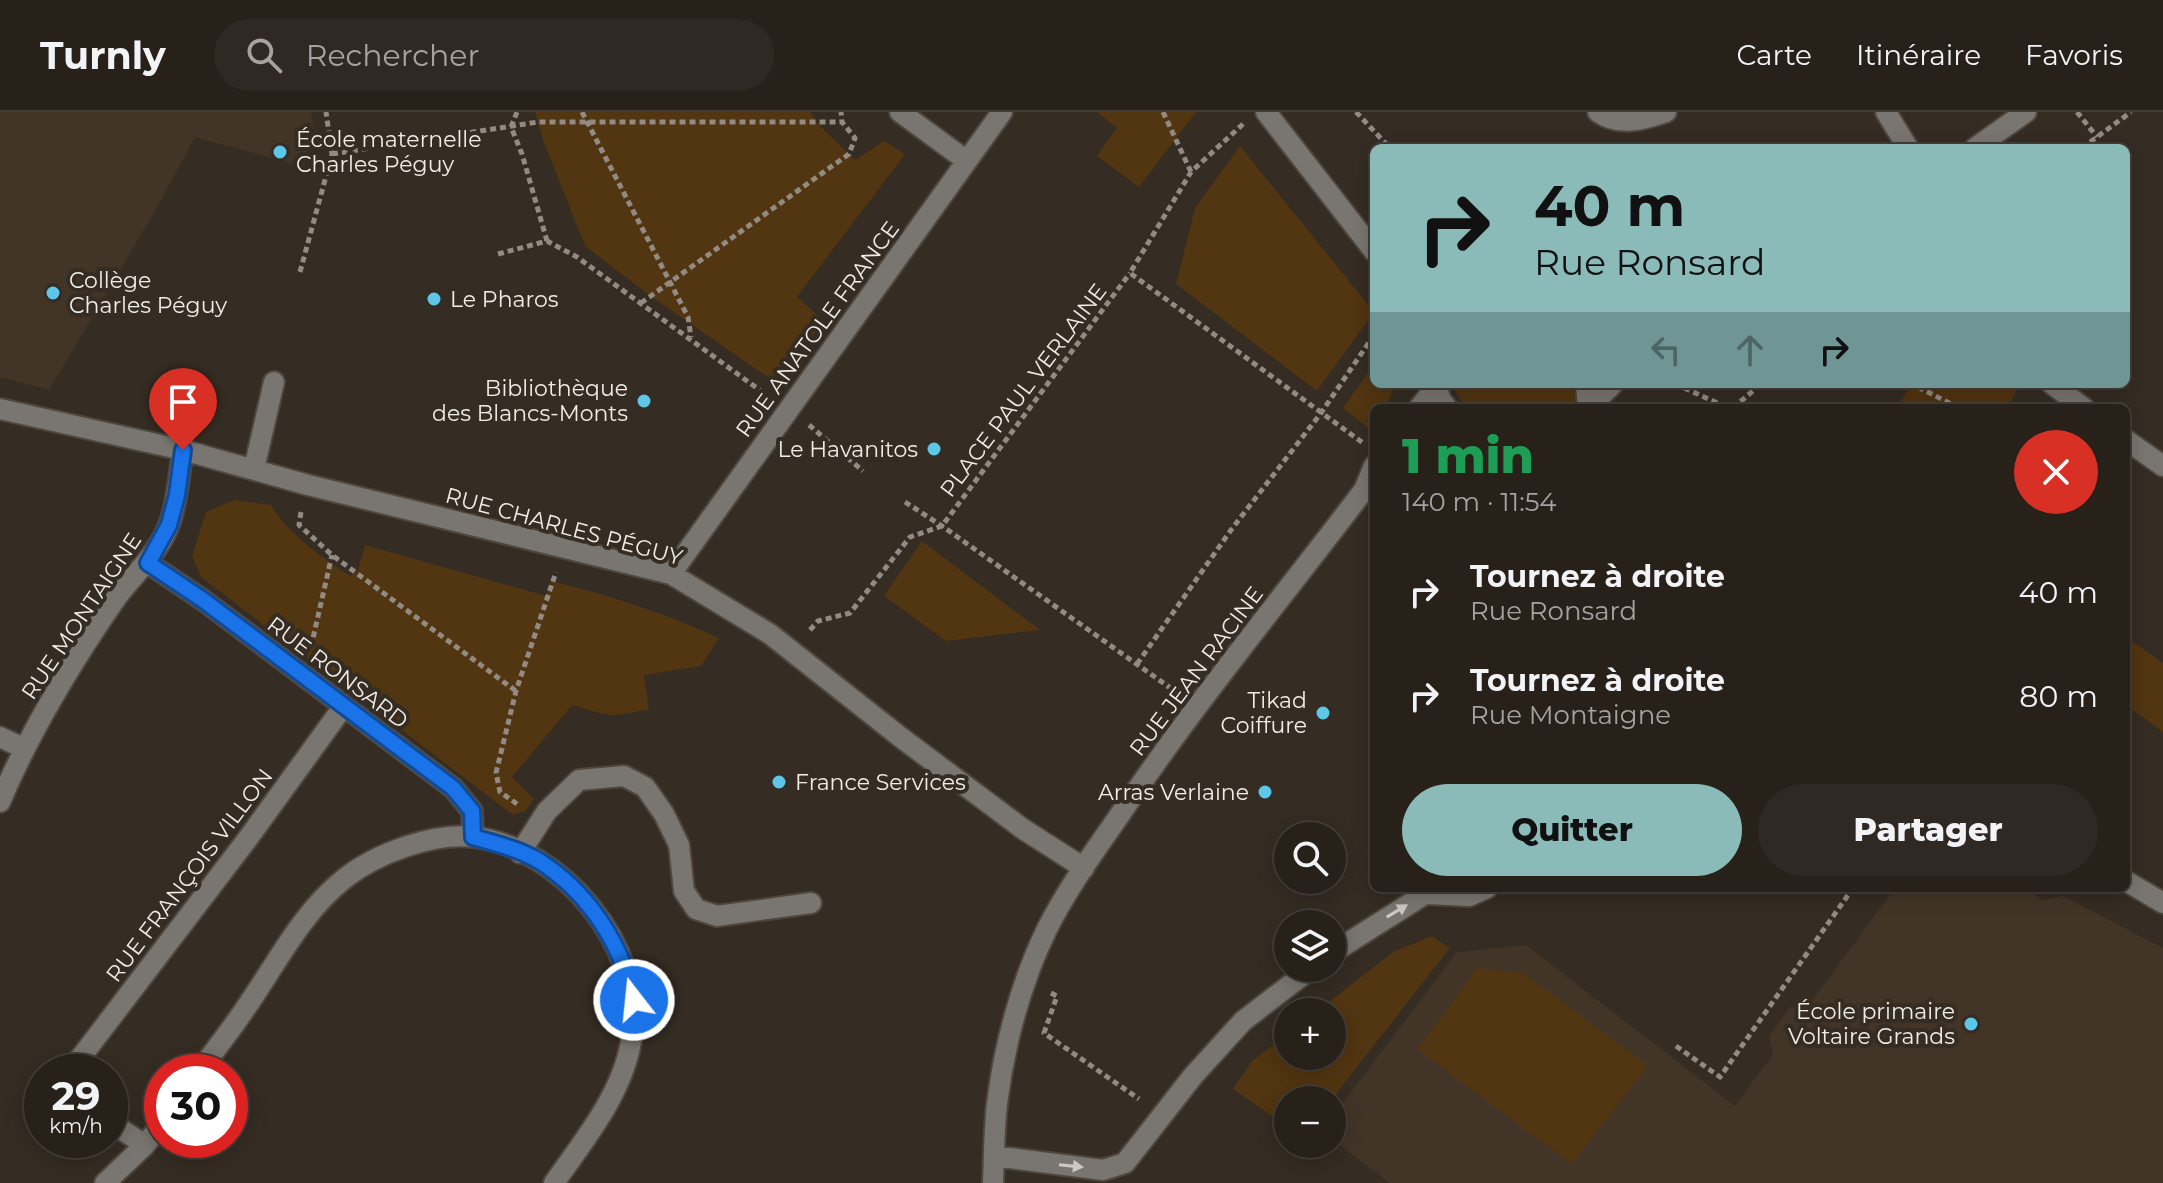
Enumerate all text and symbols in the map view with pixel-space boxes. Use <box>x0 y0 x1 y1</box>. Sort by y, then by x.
search box <box>214 19 774 91</box>
text: Turnly <box>40 32 166 79</box>
icon: search <box>242 33 286 77</box>
text: Rechercher <box>306 37 479 74</box>
text: Carte <box>1736 38 1812 72</box>
text: Itinéraire <box>1856 38 1981 72</box>
text: Favoris <box>2025 38 2123 72</box>
place label: École maternelle Charles Péguy <box>296 126 482 178</box>
marker: École maternelle Charles Péguy <box>271 143 289 161</box>
text: 40 m <box>1534 172 1685 240</box>
icon: right <box>1402 176 1506 280</box>
street label: RUE ANATOLE FRANCE <box>730 216 905 443</box>
text: Rue Ronsard <box>1534 240 1766 284</box>
place label: Collège Charles Péguy <box>69 267 227 319</box>
street label: PLACE PAUL VERLAINE <box>934 278 1112 502</box>
marker: Collège Charles Péguy <box>44 284 62 302</box>
place label: Le Pharos <box>450 286 559 313</box>
marker: Le Pharos <box>425 290 443 308</box>
icon: left <box>1644 328 1688 372</box>
icon: ahead <box>1728 328 1772 372</box>
icon: right <box>1812 328 1856 372</box>
pin <box>149 368 217 450</box>
place label: Bibliothèque des Blancs-Monts <box>432 375 628 427</box>
icon: arrive <box>161 380 205 424</box>
marker: Bibliothèque des Blancs-Monts <box>635 392 653 410</box>
text: 1 min <box>1402 427 1534 485</box>
button: close <box>2014 430 2098 514</box>
place label: Le Havanitos <box>777 436 918 463</box>
marker: Le Havanitos <box>925 440 943 458</box>
street label: RUE CHARLES PÉGUY <box>442 482 685 571</box>
text: 140 m · 11:54 <box>1402 486 1557 518</box>
street label: RUE MONTAIGNE <box>16 528 147 705</box>
text: Tournez à droite <box>1470 558 1725 595</box>
icon: right <box>1402 570 1446 614</box>
text: 40 m <box>2019 574 2098 611</box>
street label: RUE JEAN RACINE <box>1124 581 1269 761</box>
text: Rue Ronsard <box>1470 595 1637 627</box>
street label: RUE RONSARD <box>262 611 413 734</box>
text: Tournez à droite <box>1470 662 1725 699</box>
icon: right <box>1402 674 1446 718</box>
text: 80 m <box>2019 678 2098 715</box>
place label: Tikad Coiffure <box>1221 687 1307 739</box>
text: Rue Montaigne <box>1470 699 1671 731</box>
marker: Tikad Coiffure <box>1314 704 1332 722</box>
street label: RUE FRANÇOIS VILLON <box>100 763 278 987</box>
place label: France Services <box>795 769 966 796</box>
marker: France Services <box>770 773 788 791</box>
place label: Arras Verlaine <box>1098 779 1249 806</box>
marker: Arras Verlaine <box>1256 783 1274 801</box>
button: Quitter <box>1402 784 1742 876</box>
button: Partager <box>1758 784 2098 876</box>
map controls <box>1274 822 1346 1158</box>
button: search <box>1274 822 1346 894</box>
one-way arrow <box>1385 904 1408 919</box>
button: layers <box>1274 910 1346 982</box>
position arrow <box>592 958 676 1042</box>
button: + <box>1274 998 1346 1070</box>
place label: École primaire Voltaire Grands <box>1788 998 1955 1050</box>
marker: École primaire Voltaire Grands <box>1962 1015 1980 1033</box>
speed limit sign: 30 <box>144 1054 248 1158</box>
text: 29 <box>51 1071 101 1120</box>
button: − <box>1274 1086 1346 1158</box>
text: km/h <box>49 1114 103 1138</box>
one-way arrow <box>1059 1160 1084 1173</box>

